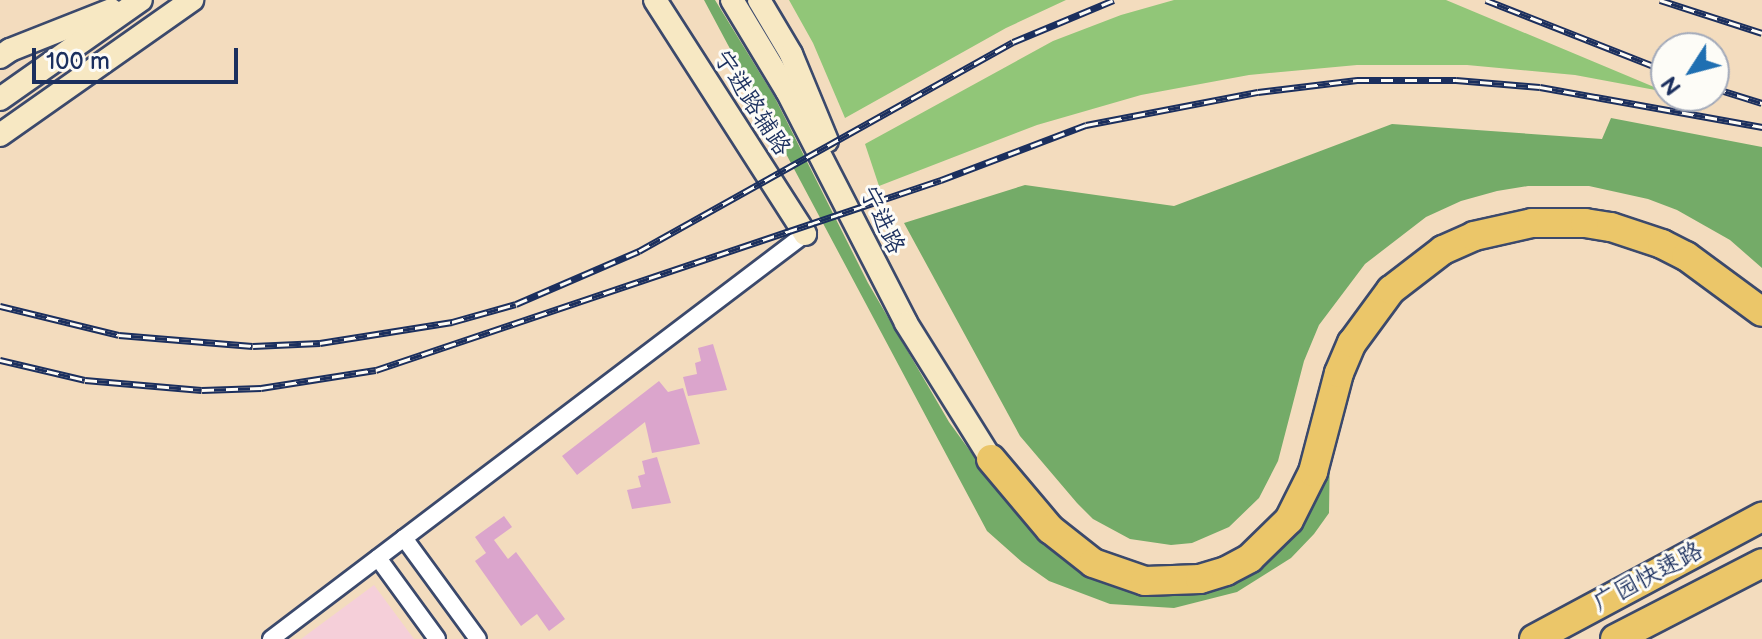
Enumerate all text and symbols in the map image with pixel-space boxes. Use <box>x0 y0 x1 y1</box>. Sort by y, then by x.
scale bar <box>36 32 242 82</box>
north arrow <box>1650 32 1730 112</box>
street label: 宁进路辅路 <box>707 45 797 161</box>
text: 100 m <box>46 47 110 76</box>
text: N <box>1656 71 1688 100</box>
street label: 宁进路 <box>853 181 911 259</box>
street label: 广园快速路 <box>1588 536 1708 618</box>

